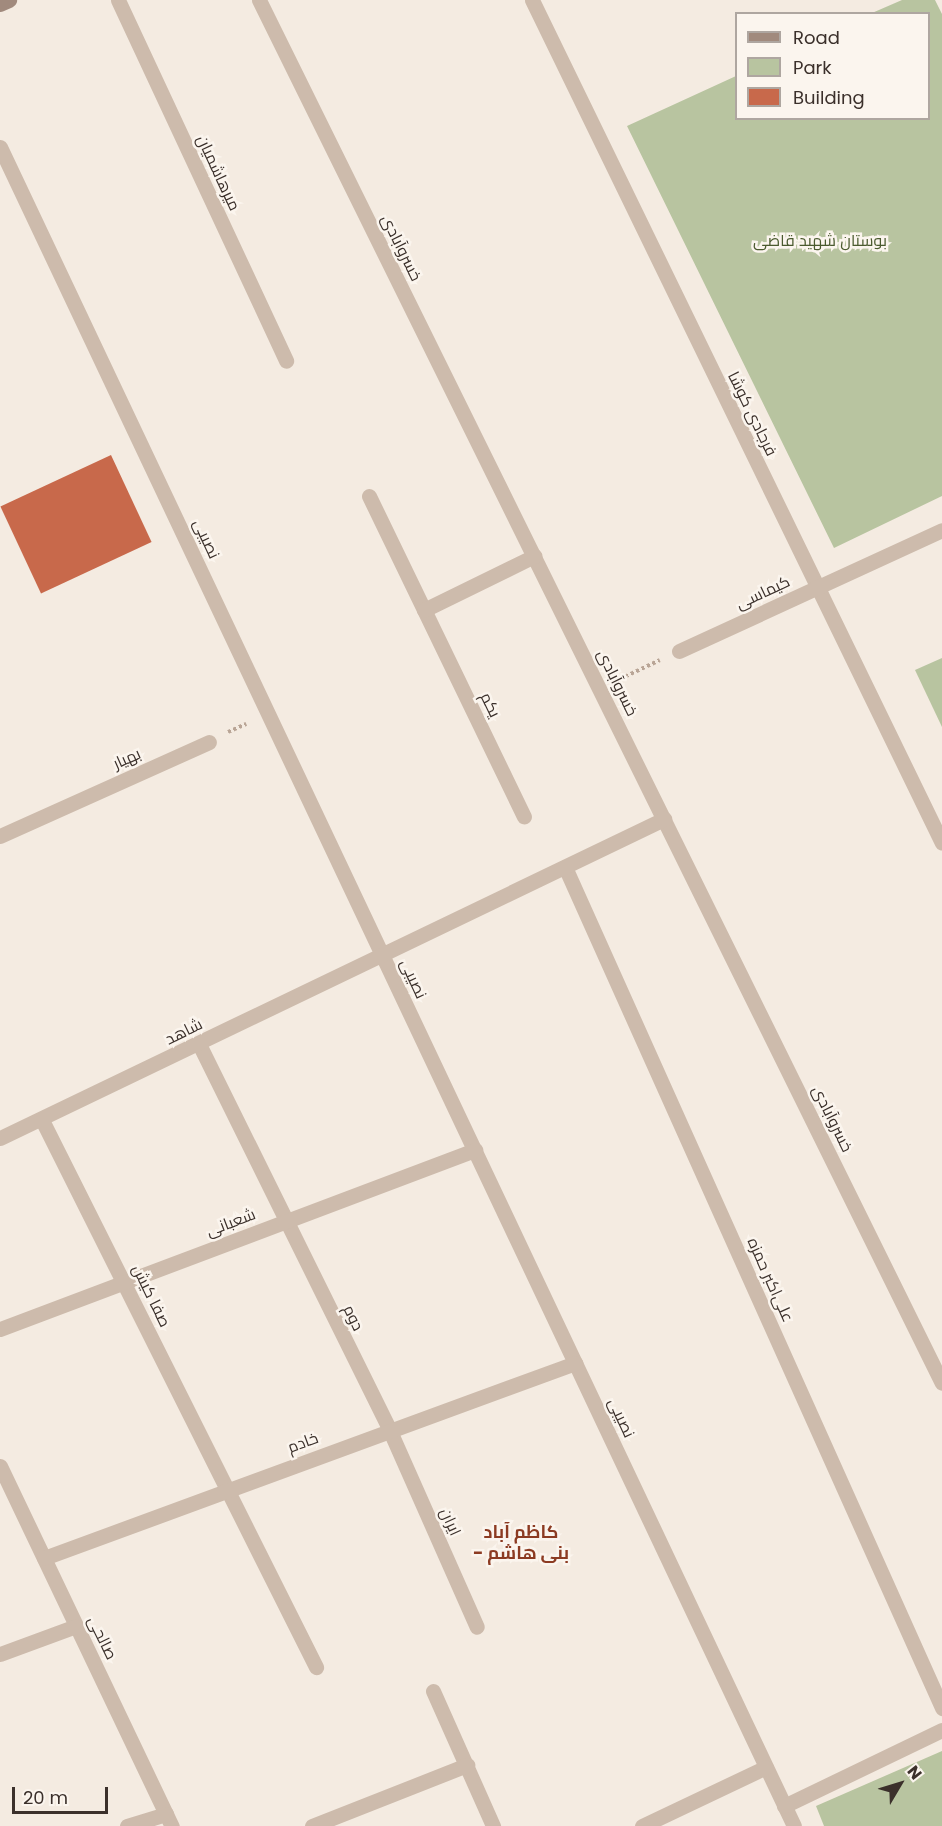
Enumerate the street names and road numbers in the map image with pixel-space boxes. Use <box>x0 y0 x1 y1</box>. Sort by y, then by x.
street label: میرهاشمیان <box>192 132 244 214</box>
street label: خسروآبادی <box>377 212 425 284</box>
street label: فرجادی کوشا <box>723 369 781 459</box>
street label: نصیبی <box>189 516 223 562</box>
street label: کیماسی <box>733 572 793 614</box>
street label: خسروآبادی <box>593 647 641 719</box>
street label: یکم <box>476 689 504 721</box>
street label: بهیار <box>110 744 144 774</box>
street label: نصیبی <box>396 956 430 1002</box>
street label: شاهد <box>162 1015 206 1049</box>
street label: خسروآبادی <box>808 1083 856 1155</box>
street label: شعبانی <box>204 1205 258 1241</box>
street label: علی‌اکبر حمزه <box>743 1235 797 1325</box>
street label: صفا کیش <box>128 1262 174 1330</box>
street label: دوم <box>339 1302 367 1334</box>
street label: نصیبی <box>604 1395 638 1441</box>
street label: خادم <box>285 1429 321 1457</box>
street label: ایران <box>435 1505 465 1539</box>
street label: صالحی <box>83 1613 121 1663</box>

